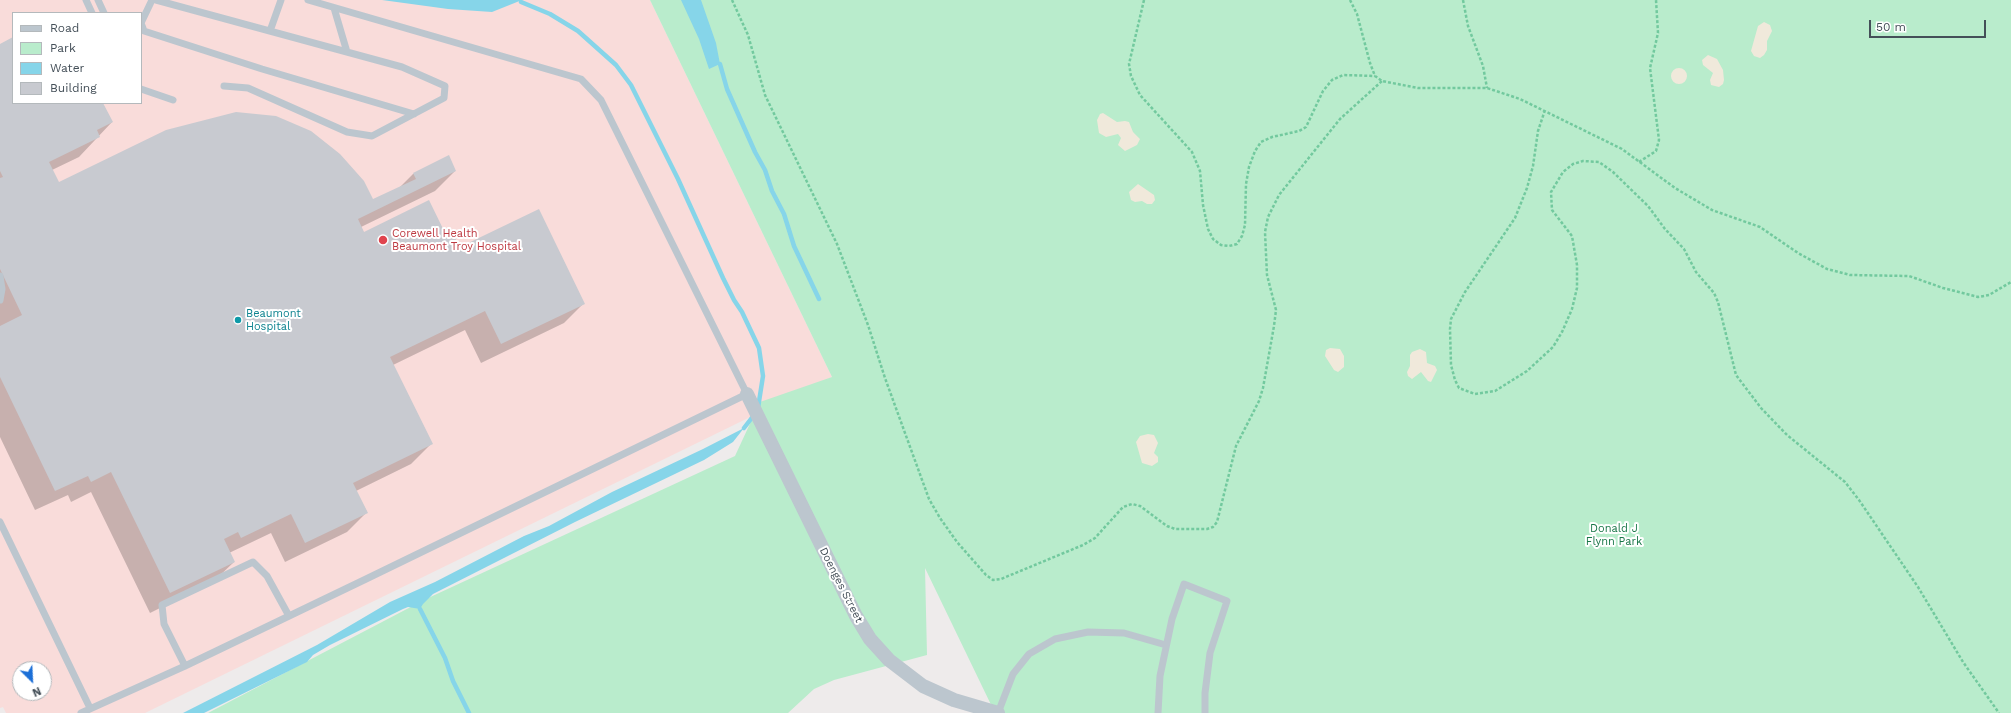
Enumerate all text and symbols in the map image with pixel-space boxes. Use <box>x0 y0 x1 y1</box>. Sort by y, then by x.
legend <box>12 12 142 104</box>
scale bar <box>1871 12 1988 38</box>
text: 50 m <box>1876 20 1906 34</box>
text: Road <box>50 21 79 35</box>
text: Park <box>50 41 76 55</box>
text: Water <box>50 61 84 75</box>
text: Building <box>50 81 97 95</box>
place label: Corewell Health Beaumont Troy Hospital <box>392 227 521 253</box>
marker: Corewell Health Beaumont Troy Hospital <box>377 234 389 246</box>
place label: Beaumont Hospital <box>246 307 301 333</box>
marker: Beaumont Hospital <box>233 315 243 325</box>
park label: Donald J Flynn Park <box>1586 522 1642 548</box>
street label: Doenges Street <box>816 545 866 625</box>
north arrow <box>12 661 52 701</box>
text: N <box>30 684 43 699</box>

